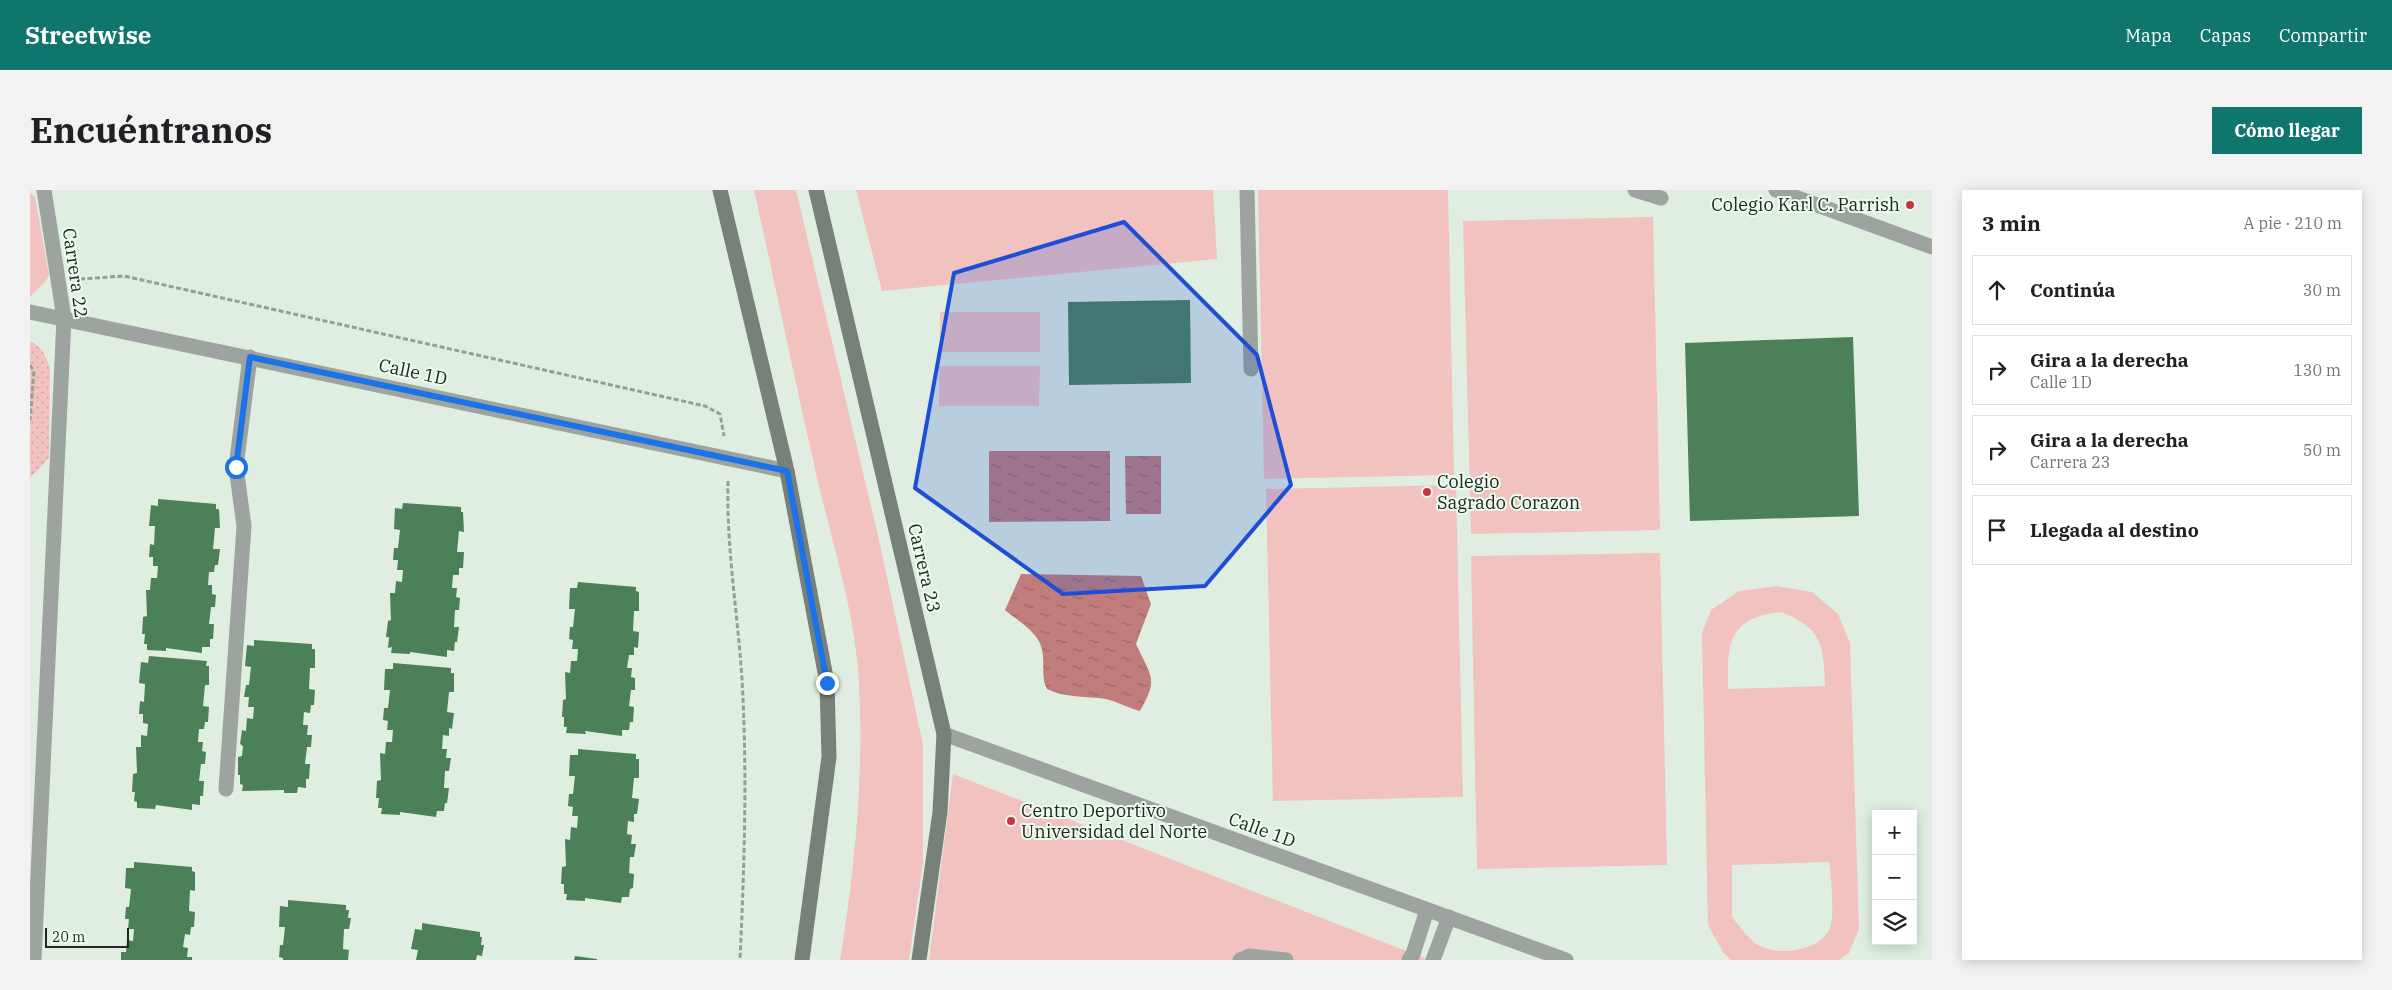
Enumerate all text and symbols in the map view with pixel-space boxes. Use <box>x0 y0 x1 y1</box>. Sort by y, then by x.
text: Streetwise <box>25 19 151 51</box>
text: Mapa <box>2125 24 2172 47</box>
text: Capas <box>2200 24 2251 47</box>
text: Compartir <box>2279 24 2367 47</box>
text: Encuéntranos <box>30 107 272 153</box>
button: Cómo llegar <box>2212 107 2362 154</box>
place label: Colegio Karl C. Parrish <box>1711 193 1900 216</box>
marker: Colegio Karl C. Parrish <box>1904 199 1916 211</box>
text: 3 min <box>1982 209 2041 237</box>
text: A pie · 210 m <box>2244 213 2342 233</box>
street label: Carrera 22 <box>58 227 93 319</box>
icon: ahead <box>1983 276 2011 304</box>
text: Continúa <box>2030 278 2115 302</box>
text: 30 m <box>2303 280 2341 300</box>
text: Gira a la derecha <box>2030 348 2189 372</box>
street label: Calle 1D <box>377 353 449 390</box>
icon: right <box>1983 356 2011 384</box>
text: 130 m <box>2293 360 2341 380</box>
text: Calle 1D <box>2030 372 2092 392</box>
text: Gira a la derecha <box>2030 428 2189 452</box>
icon: right <box>1983 436 2011 464</box>
text: 50 m <box>2303 440 2341 460</box>
text: Carrera 23 <box>2030 452 2110 472</box>
route start <box>225 456 248 479</box>
place label: Colegio Sagrado Corazon <box>1437 470 1580 514</box>
marker: Colegio Sagrado Corazon <box>1421 486 1433 498</box>
icon: arrive <box>1983 516 2011 544</box>
text: Llegada al destino <box>2030 518 2199 542</box>
street label: Carrera 23 <box>903 521 946 615</box>
route end <box>816 672 839 695</box>
place label: Centro Deportivo Universidad del Norte <box>1021 799 1207 843</box>
street label: Calle 1D <box>1226 807 1299 852</box>
map controls <box>1872 810 1917 945</box>
button: + <box>1872 810 1917 855</box>
marker: Centro Deportivo Universidad del Norte <box>1005 815 1017 827</box>
button: − <box>1872 855 1917 900</box>
button: layers <box>1872 900 1917 945</box>
scale bar <box>45 925 129 948</box>
text: 20 m <box>52 928 85 946</box>

